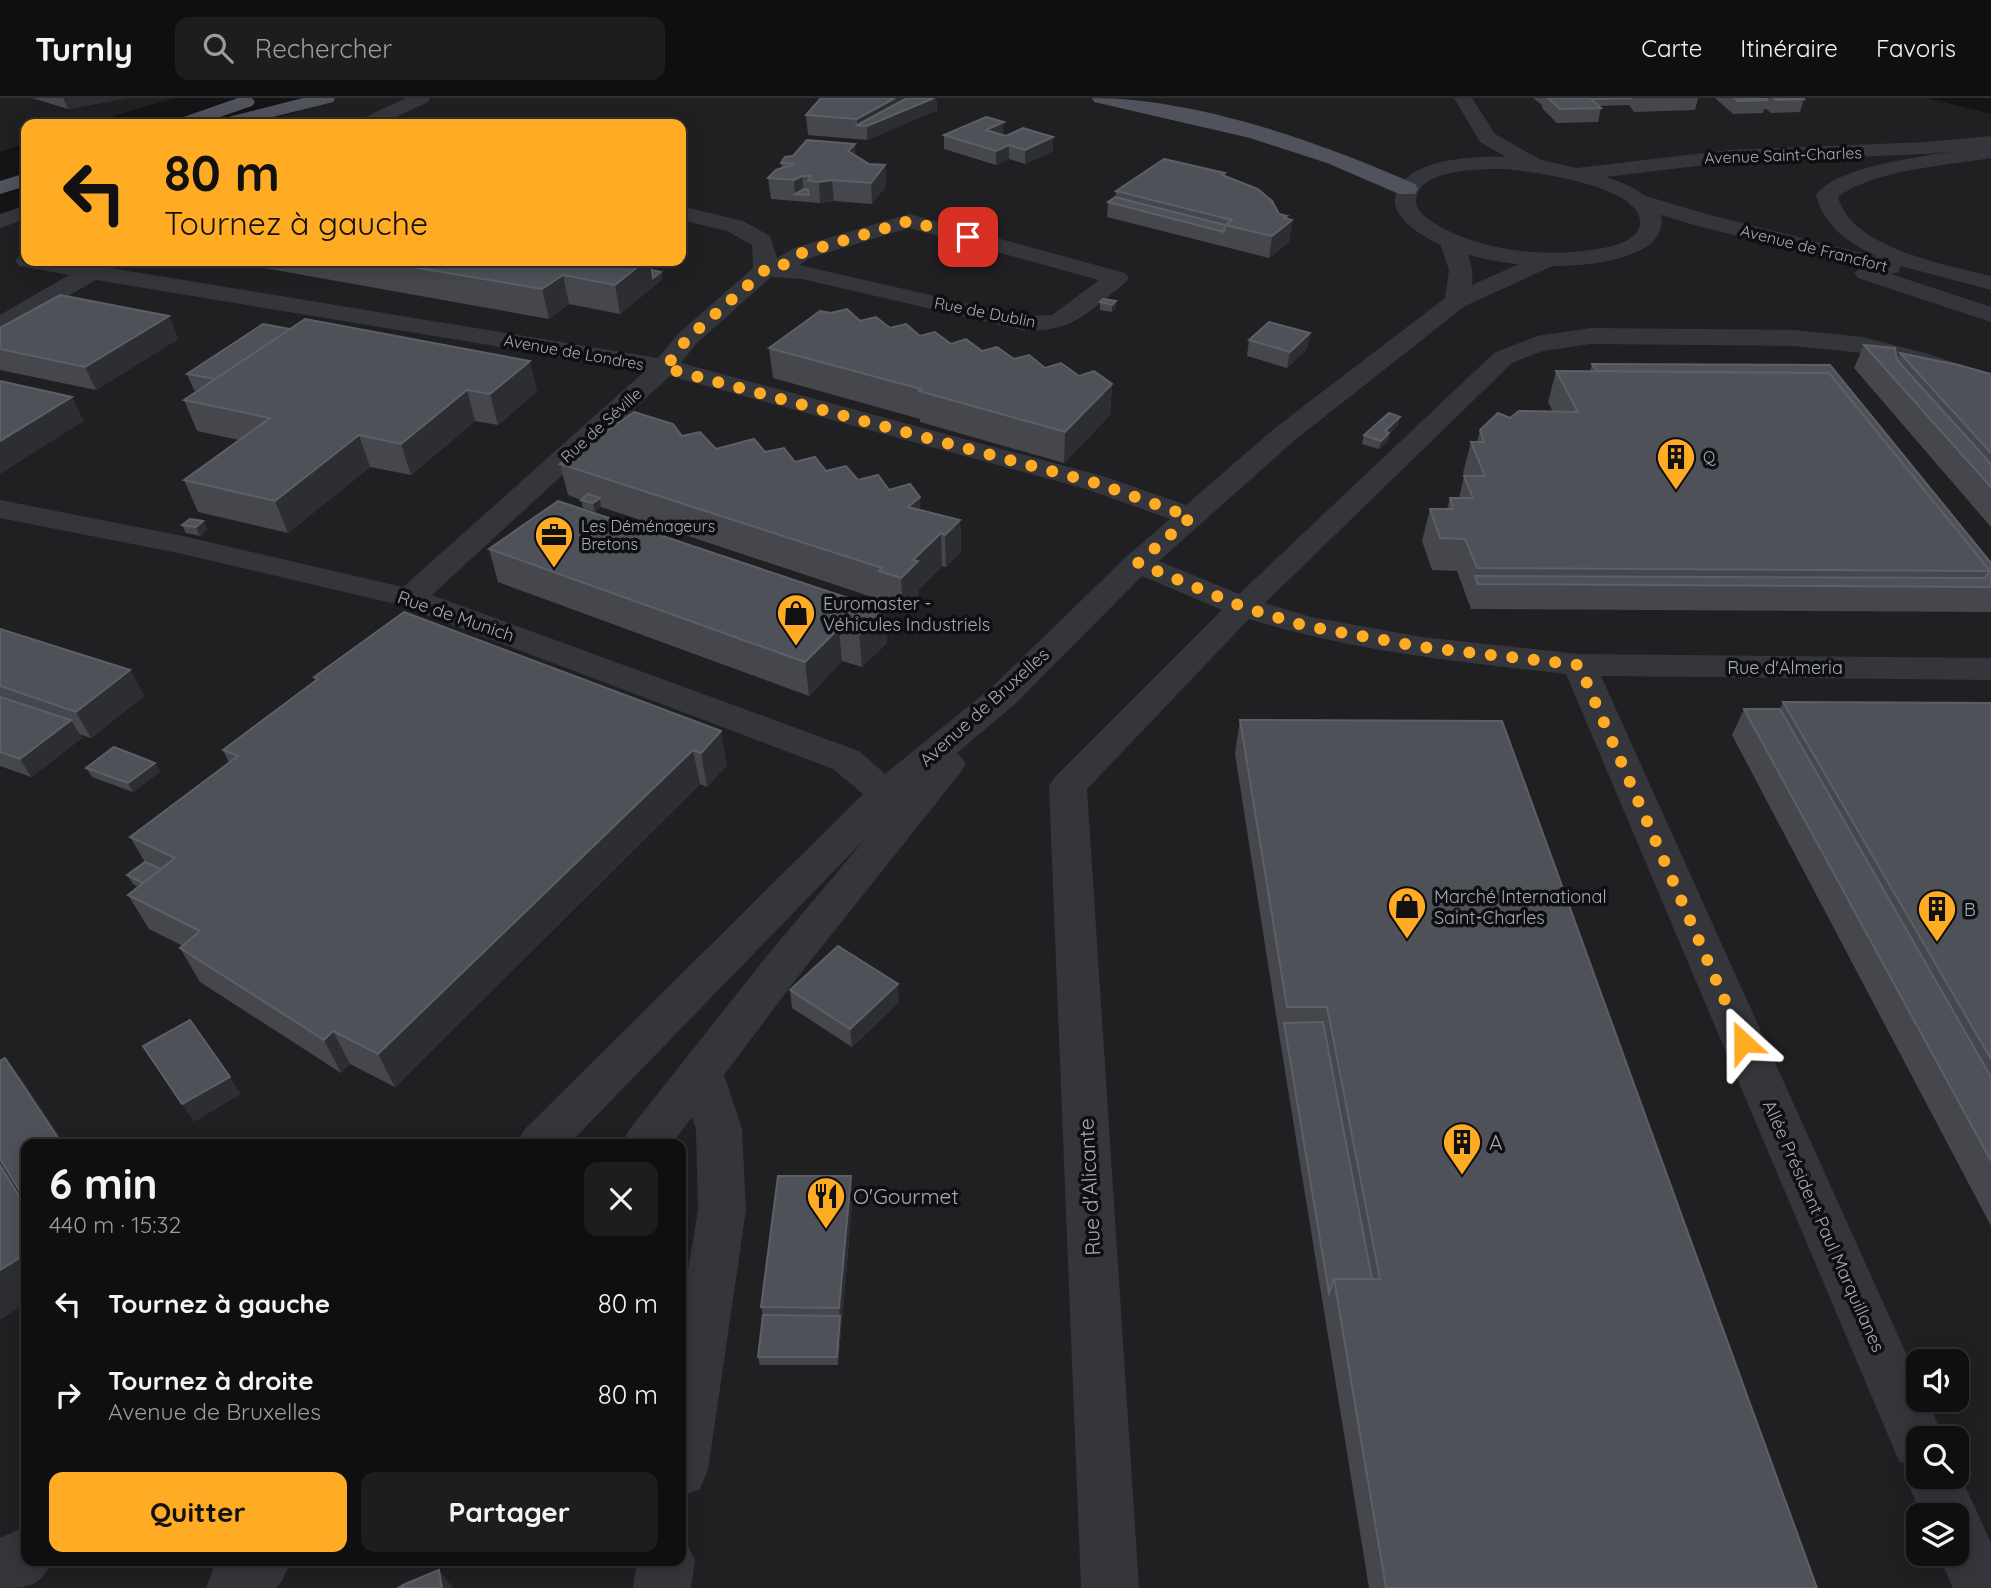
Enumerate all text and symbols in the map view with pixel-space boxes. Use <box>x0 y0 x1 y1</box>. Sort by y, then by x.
search box <box>175 17 665 80</box>
text: Turnly <box>35 28 133 69</box>
icon: search <box>199 29 237 67</box>
text: Rechercher <box>255 32 392 65</box>
text: Carte <box>1641 33 1702 63</box>
text: Itinéraire <box>1740 33 1838 63</box>
text: Favoris <box>1876 33 1956 63</box>
text: 80 m <box>164 142 280 203</box>
street label: Avenue Saint-Charles <box>1704 142 1862 168</box>
icon: left <box>49 147 140 238</box>
text: Tournez à gauche <box>164 203 428 243</box>
pin <box>938 207 998 267</box>
icon: arrive <box>949 218 987 256</box>
street label: Avenue de Francfort <box>1738 220 1890 276</box>
street label: Rue de Dublin <box>933 292 1037 332</box>
street label: Avenue de Londres <box>503 330 645 374</box>
street label: Rue de Séville <box>556 383 646 467</box>
building icon: Q <box>1655 436 1697 491</box>
place label: Q <box>1703 447 1716 467</box>
office icon: Les Déménageurs Bretons <box>533 514 575 569</box>
place label: Les Déménageurs Bretons <box>581 516 715 554</box>
street label: Rue de Munich <box>395 585 517 647</box>
shop icon: Euromaster - Véhicules Industriels <box>775 592 817 647</box>
place label: Euromaster - Véhicules Industriels <box>823 592 990 636</box>
street label: Avenue de Bruxelles <box>914 643 1054 771</box>
street label: Rue d'Almeria <box>1727 656 1843 679</box>
shop icon: Marché International Saint-Charles <box>1386 885 1428 940</box>
place label: Marché International Saint-Charles <box>1434 885 1607 929</box>
building icon: B <box>1916 888 1958 943</box>
place label: B <box>1964 898 1976 921</box>
position arrow <box>1706 1005 1780 1079</box>
street label: Allée Président Paul Marquillanes <box>1758 1096 1890 1356</box>
street label: Rue d'Alicante <box>1072 1118 1106 1256</box>
building icon: A <box>1441 1121 1483 1176</box>
place label: A <box>1489 1129 1503 1155</box>
text: 6 min <box>49 1157 158 1210</box>
button: close <box>584 1162 658 1236</box>
restaurant icon: O'Gourmet <box>805 1175 847 1230</box>
place label: O'Gourmet <box>853 1183 959 1209</box>
text: 440 m · 15:32 <box>49 1210 181 1239</box>
icon: left <box>49 1285 87 1323</box>
text: Tournez à gauche <box>108 1287 330 1320</box>
text: 80 m <box>598 1287 658 1320</box>
map controls <box>1906 1349 1969 1566</box>
button: sound <box>1906 1349 1969 1412</box>
text: Tournez à droite <box>108 1364 313 1397</box>
icon: right <box>49 1376 87 1414</box>
text: 80 m <box>598 1378 658 1411</box>
text: Avenue de Bruxelles <box>108 1397 321 1426</box>
button: search <box>1906 1426 1969 1489</box>
button: Quitter <box>49 1472 347 1552</box>
button: Partager <box>361 1472 658 1552</box>
button: layers <box>1906 1503 1969 1566</box>

